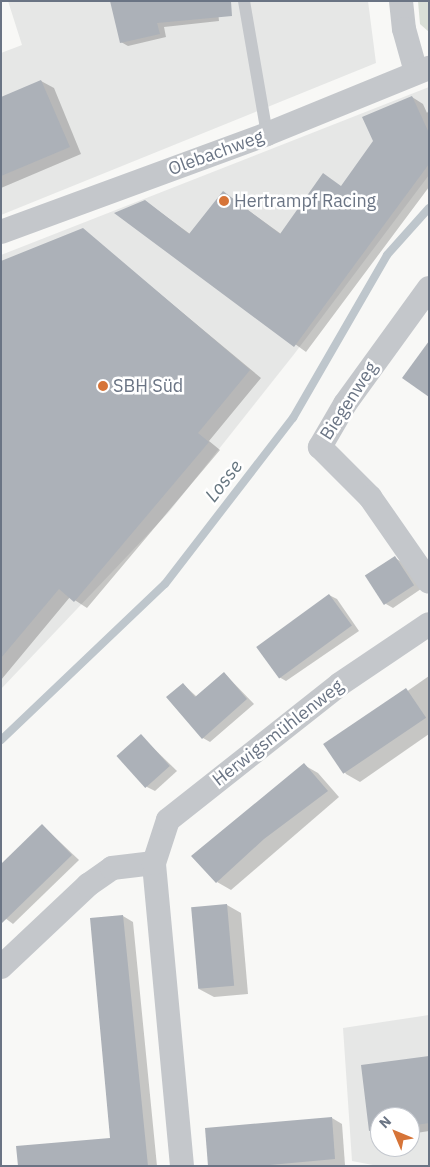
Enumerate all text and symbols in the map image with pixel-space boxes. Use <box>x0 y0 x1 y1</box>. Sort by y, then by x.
street label: Olebachweg <box>165 126 267 180</box>
place label: Hertrampf Racing <box>234 190 376 212</box>
marker: Hertrampf Racing <box>218 195 230 207</box>
street label: Biegenweg <box>316 358 382 444</box>
place label: SBH Süd <box>113 375 183 397</box>
marker: SBH Süd <box>97 380 109 392</box>
water label: Losse <box>201 456 247 506</box>
street label: Herwigsmühlenweg <box>208 675 348 791</box>
north arrow <box>370 1107 420 1157</box>
text: N <box>375 1112 395 1132</box>

